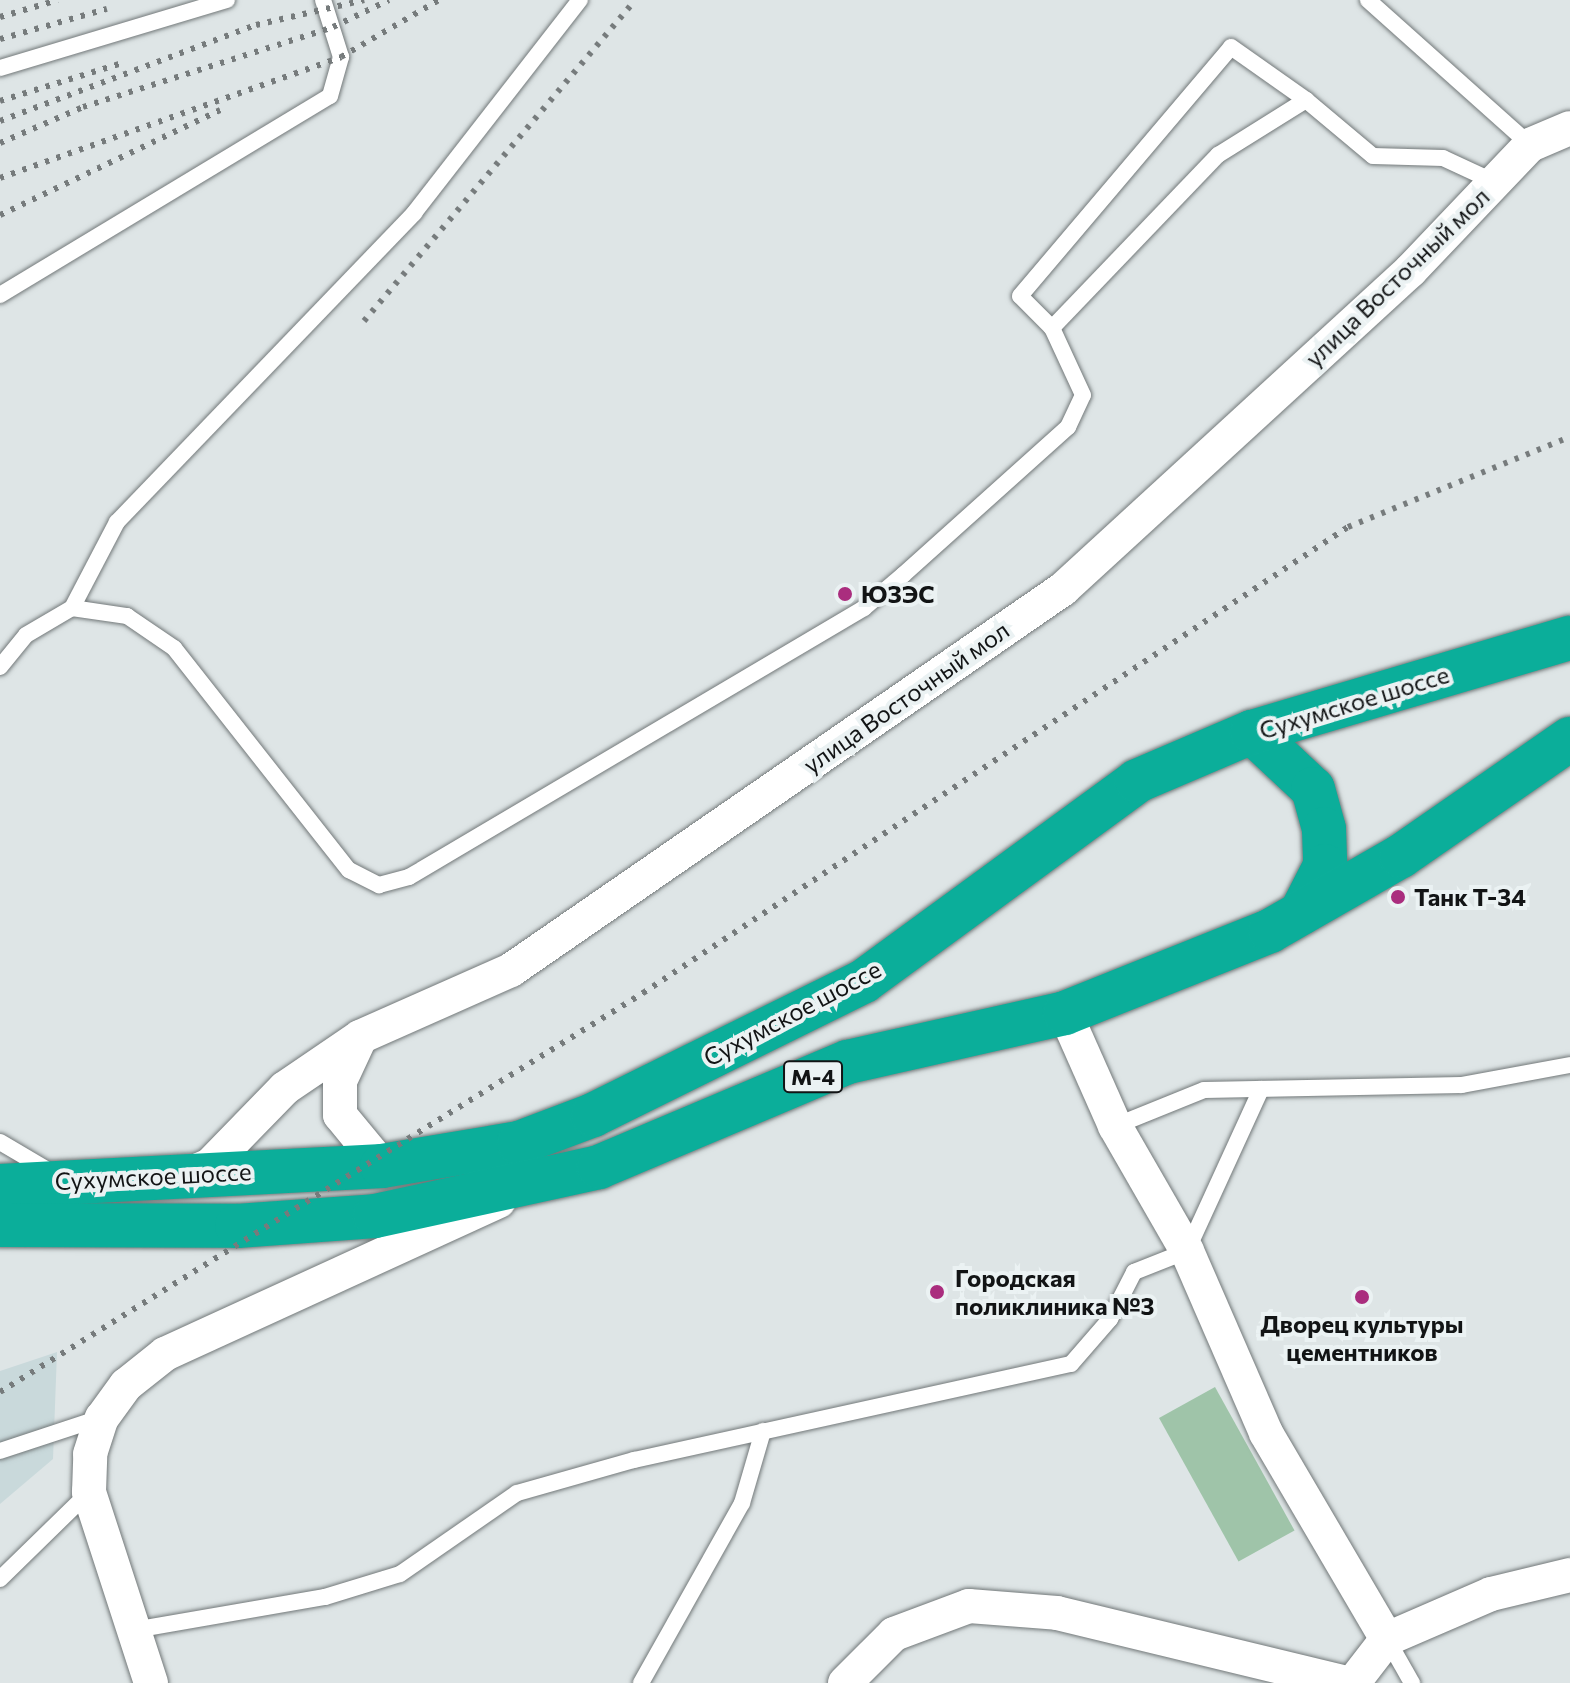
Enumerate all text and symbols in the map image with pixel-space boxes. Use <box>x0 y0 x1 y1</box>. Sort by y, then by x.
street label: улица Восточный мол <box>1299 182 1495 372</box>
place label: ЮЗЭС <box>861 580 935 608</box>
marker: ЮЗЭС <box>836 585 854 603</box>
street label: улица Восточный мол <box>798 615 1014 779</box>
street label: Сухумское шоссе <box>1256 659 1452 745</box>
place label: Танк Т-34 <box>1414 883 1526 911</box>
marker: Танк Т-34 <box>1389 888 1407 906</box>
street label: Сухумское шоссе <box>698 954 886 1072</box>
road number: М-4 <box>783 1059 843 1095</box>
street label: Сухумское шоссе <box>54 1156 252 1196</box>
place label: Городская поликлиника №3 <box>955 1264 1154 1320</box>
marker: Городская поликлиника №3 <box>926 1281 948 1303</box>
marker: Дворец культуры цементников <box>1353 1288 1371 1306</box>
place label: Дворец культуры цементников <box>1260 1310 1464 1366</box>

